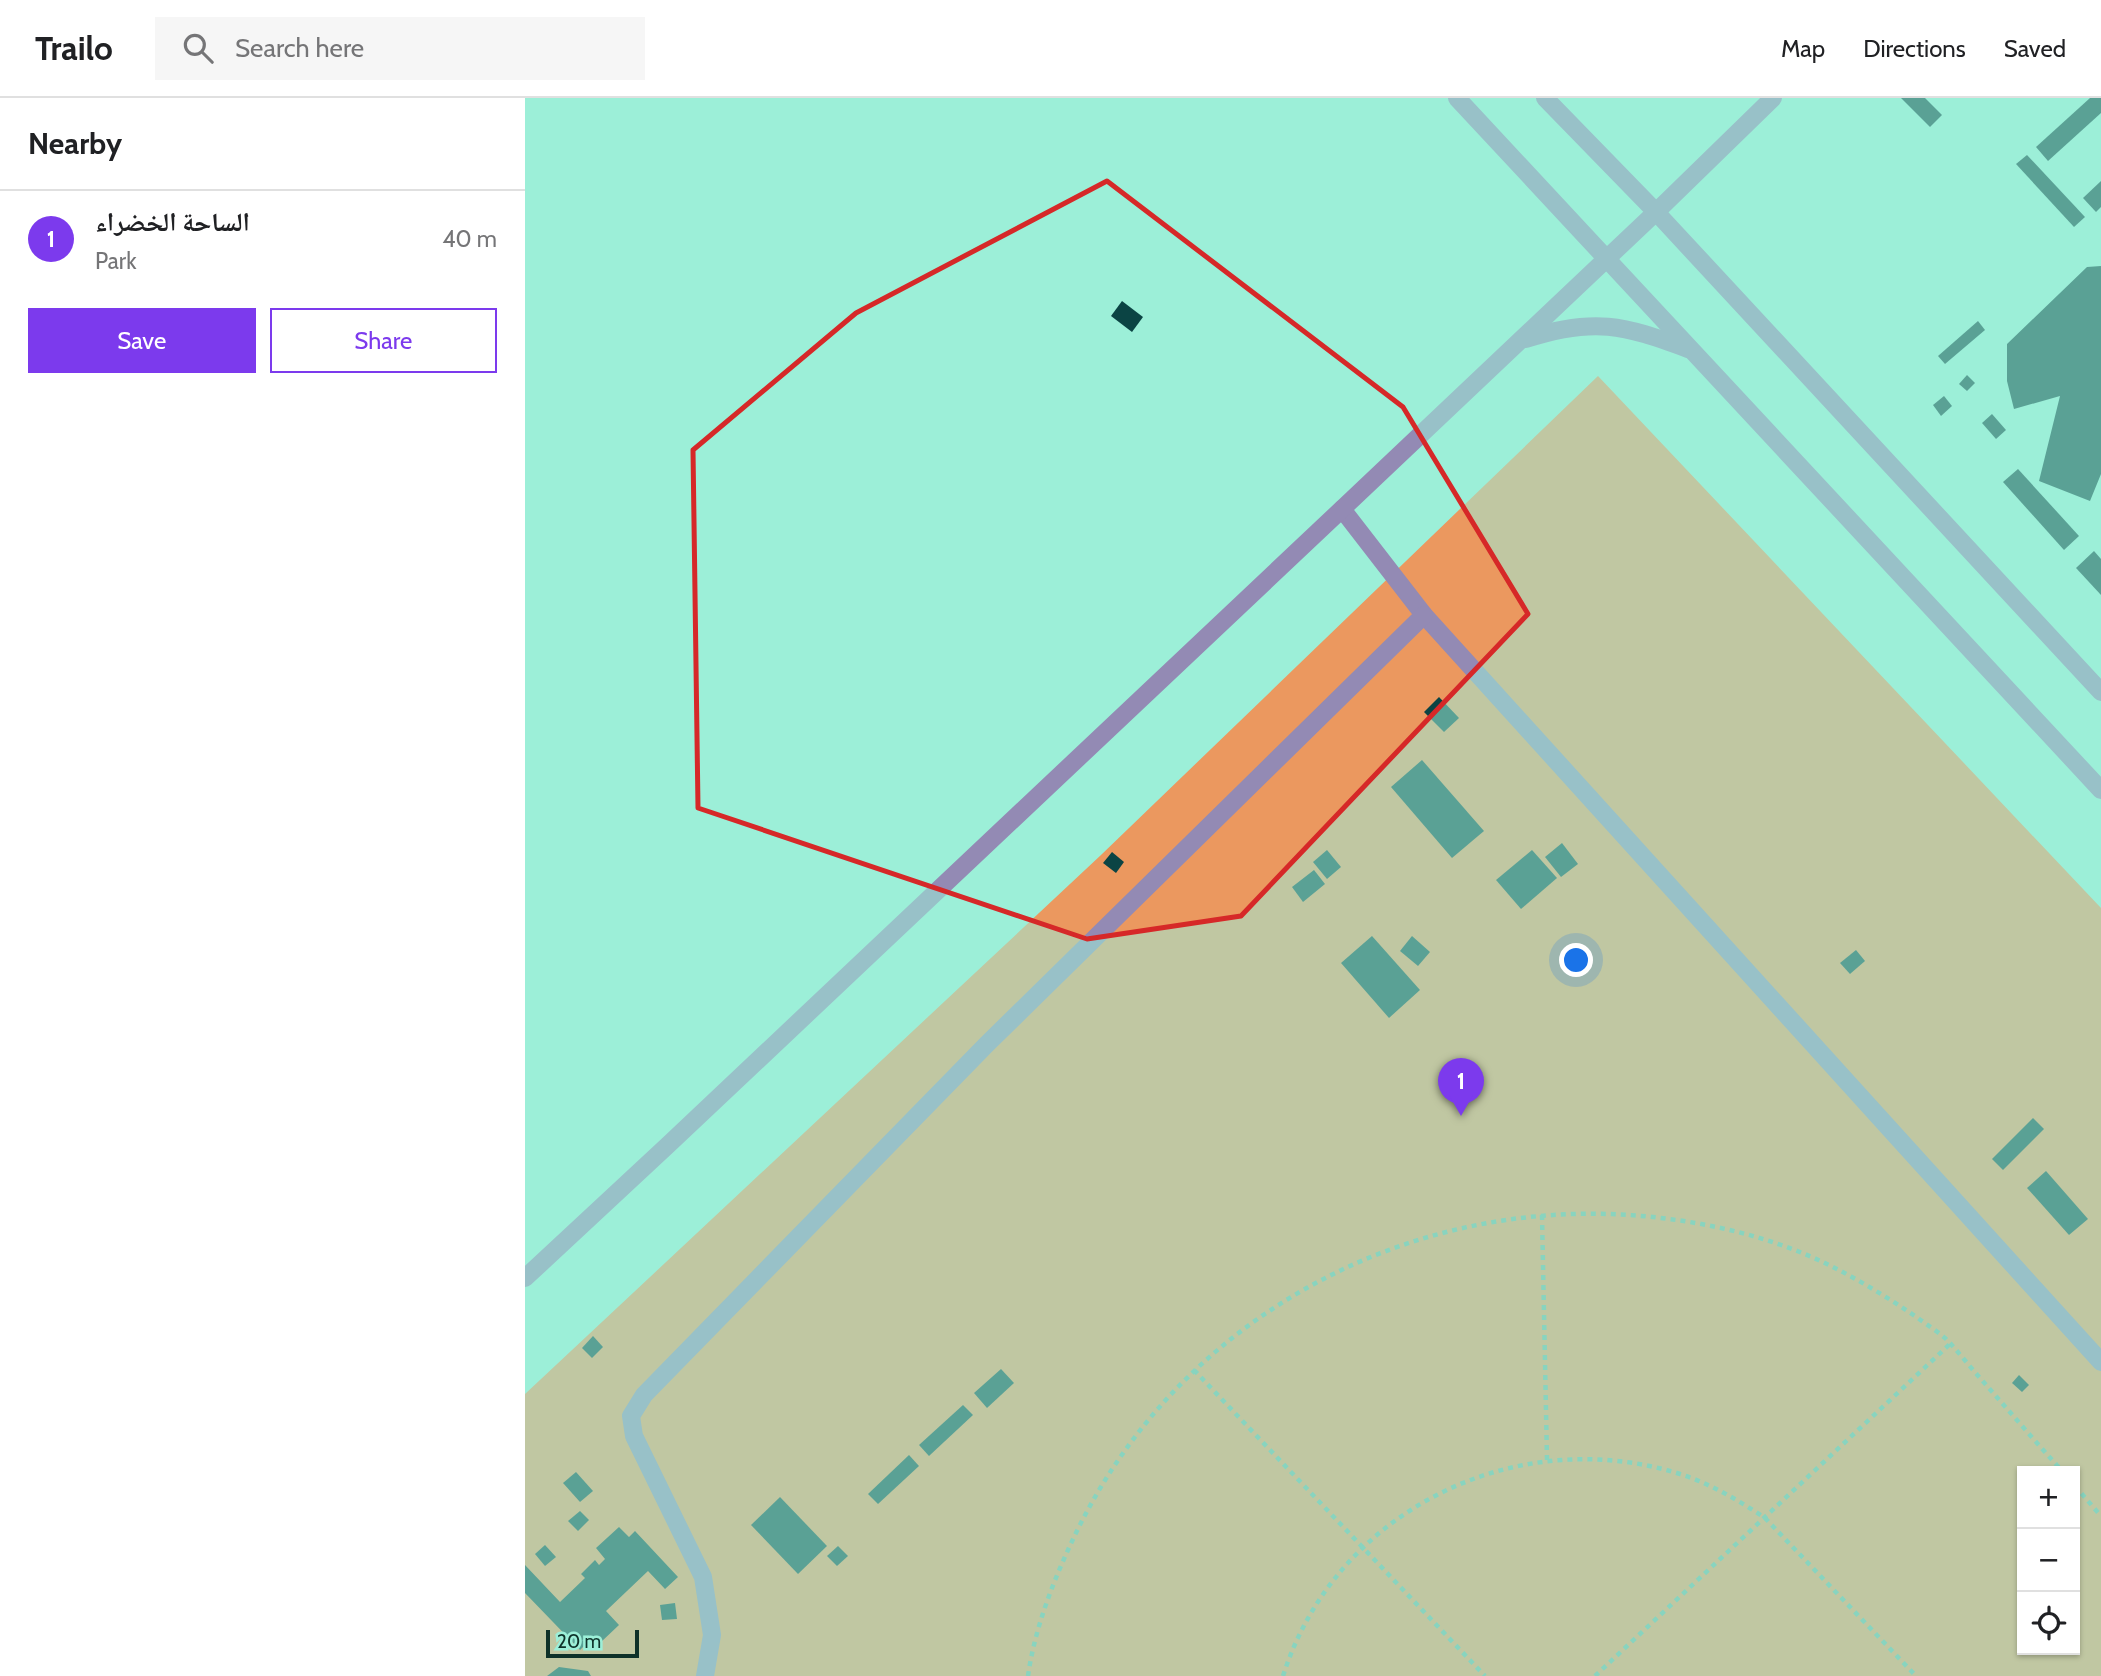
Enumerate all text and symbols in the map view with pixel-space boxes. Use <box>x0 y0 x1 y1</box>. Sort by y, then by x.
search box <box>155 17 645 80</box>
text: Trailo <box>35 28 113 68</box>
icon: search <box>179 29 217 67</box>
text: Search here <box>235 32 364 64</box>
text: Map <box>1781 34 1825 63</box>
text: Directions <box>1863 34 1966 63</box>
text: Saved <box>2004 34 2066 63</box>
text: Nearby <box>28 125 122 162</box>
text: الساحة الخضراء <box>95 206 250 238</box>
text: 1 <box>47 225 55 253</box>
text: 40 m <box>442 225 497 253</box>
text: Park <box>95 247 136 275</box>
button: Save <box>28 308 256 373</box>
button: Share <box>270 308 497 373</box>
your location <box>1559 943 1593 977</box>
pin: 1 <box>1438 1058 1484 1116</box>
map controls <box>2017 1466 2080 1655</box>
button: + <box>2017 1466 2080 1529</box>
button: − <box>2017 1529 2080 1592</box>
button: locate <box>2017 1592 2080 1655</box>
scale bar <box>546 1627 639 1659</box>
text: 20 m <box>557 1630 601 1653</box>

